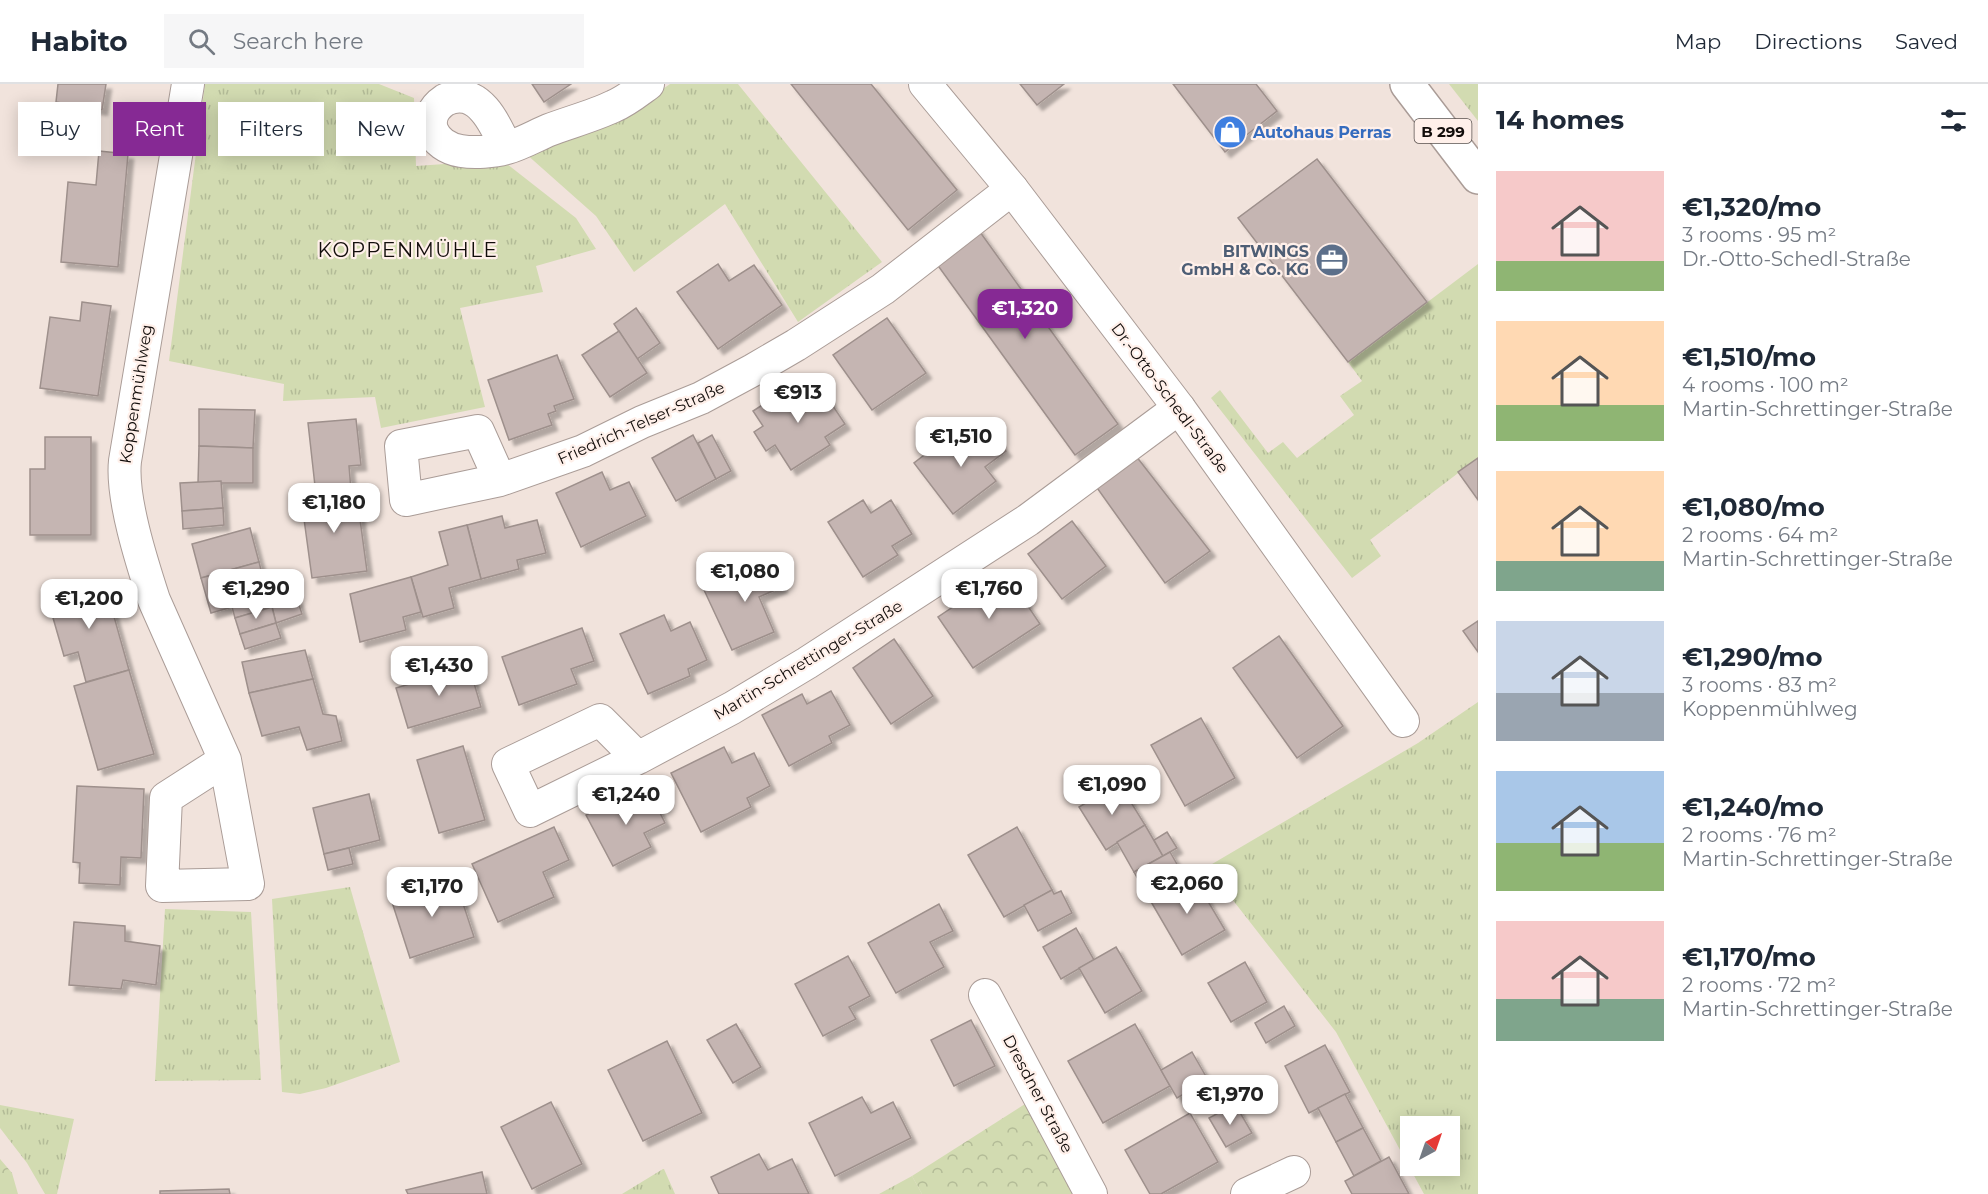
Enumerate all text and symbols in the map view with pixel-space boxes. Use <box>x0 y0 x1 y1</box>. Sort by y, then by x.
search box <box>164 14 584 68</box>
text: Habito <box>30 24 128 58</box>
icon: search <box>185 25 218 58</box>
text: Search here <box>233 28 364 55</box>
text: Map <box>1675 29 1721 54</box>
text: Directions <box>1754 29 1862 54</box>
text: Saved <box>1895 29 1958 54</box>
chip: Buy <box>18 102 101 156</box>
chip: Rent <box>113 102 206 156</box>
chip: Filters <box>218 102 324 156</box>
chip: New <box>336 102 426 156</box>
text: 14 homes <box>1496 104 1624 136</box>
icon: filters <box>1937 104 1970 137</box>
shop icon: Autohaus Perras <box>1212 114 1248 150</box>
road number: B 299 <box>1414 119 1472 143</box>
place label: Autohaus Perras <box>1252 123 1392 142</box>
text: €1,320/mo <box>1682 191 1821 223</box>
icon: home <box>1544 195 1616 267</box>
text: 3 rooms · 95 m² <box>1682 223 1836 247</box>
district label: KOPPENMÜHLE <box>317 238 499 262</box>
place label: BITWINGS GmbH & Co. KG <box>1181 242 1309 279</box>
office icon: BITWINGS GmbH & Co. KG <box>1314 242 1350 278</box>
text: Dr.-Otto-Schedl-Straße <box>1682 247 1911 271</box>
pin: €1,320 <box>976 289 1074 340</box>
text: €1,320 <box>992 296 1058 320</box>
street label: Dr.-Otto-Schedl-Straße <box>1107 319 1233 477</box>
street label: Koppenmühlweg <box>116 323 156 465</box>
text: €1,510/mo <box>1682 341 1816 373</box>
icon: home <box>1544 345 1616 417</box>
pin: €913 <box>762 373 834 424</box>
text: 4 rooms · 100 m² <box>1682 373 1849 397</box>
street label: Friedrich-Telser-Straße <box>555 378 727 468</box>
text: €913 <box>774 380 822 404</box>
text: Martin-Schrettinger-Straße <box>1682 397 1953 421</box>
pin: €1,510 <box>912 417 1010 468</box>
text: €1,510 <box>930 424 992 448</box>
pin: €1,180 <box>285 483 383 534</box>
text: €1,180 <box>302 490 366 514</box>
text: €1,080/mo <box>1682 491 1825 523</box>
icon: home <box>1544 495 1616 567</box>
text: 2 rooms · 64 m² <box>1682 523 1838 547</box>
text: Martin-Schrettinger-Straße <box>1682 547 1953 571</box>
pin: €1,080 <box>696 552 794 603</box>
text: €1,080 <box>710 559 780 583</box>
pin: €1,290 <box>207 569 305 620</box>
pin: €1,760 <box>940 569 1038 620</box>
text: €1,290 <box>222 576 290 600</box>
text: €1,760 <box>955 576 1023 600</box>
pin: €1,200 <box>40 579 138 630</box>
text: €1,200 <box>55 586 123 610</box>
street label: Martin-Schrettinger-Straße <box>710 596 906 724</box>
text: €1,290/mo <box>1682 641 1823 673</box>
icon: home <box>1544 645 1616 717</box>
pin: €1,430 <box>390 646 488 697</box>
text: €1,430 <box>405 653 473 677</box>
text: 3 rooms · 83 m² <box>1682 673 1837 697</box>
text: Koppenmühlweg <box>1682 697 1858 721</box>
pin: €1,090 <box>1063 765 1161 816</box>
text: €1,090 <box>1077 772 1147 796</box>
pin: €1,240 <box>577 775 675 826</box>
text: €1,240 <box>592 782 660 806</box>
text: €1,240/mo <box>1682 791 1824 823</box>
icon: home <box>1544 795 1616 867</box>
text: 2 rooms · 76 m² <box>1682 823 1837 847</box>
text: Martin-Schrettinger-Straße <box>1682 847 1953 871</box>
pin: €2,060 <box>1138 864 1236 915</box>
pin: €1,170 <box>383 867 481 918</box>
text: €2,060 <box>1150 871 1224 895</box>
text: €1,170 <box>401 874 463 898</box>
text: €1,170/mo <box>1682 941 1816 973</box>
icon: home <box>1544 945 1616 1017</box>
text: 2 rooms · 72 m² <box>1682 973 1836 997</box>
text: Martin-Schrettinger-Straße <box>1682 997 1953 1021</box>
street label: Dresdner Straße <box>999 1032 1077 1156</box>
pin: €1,970 <box>1181 1075 1279 1126</box>
text: €1,970 <box>1196 1082 1264 1106</box>
north arrow <box>1400 1116 1460 1176</box>
map controls <box>1400 1116 1460 1176</box>

